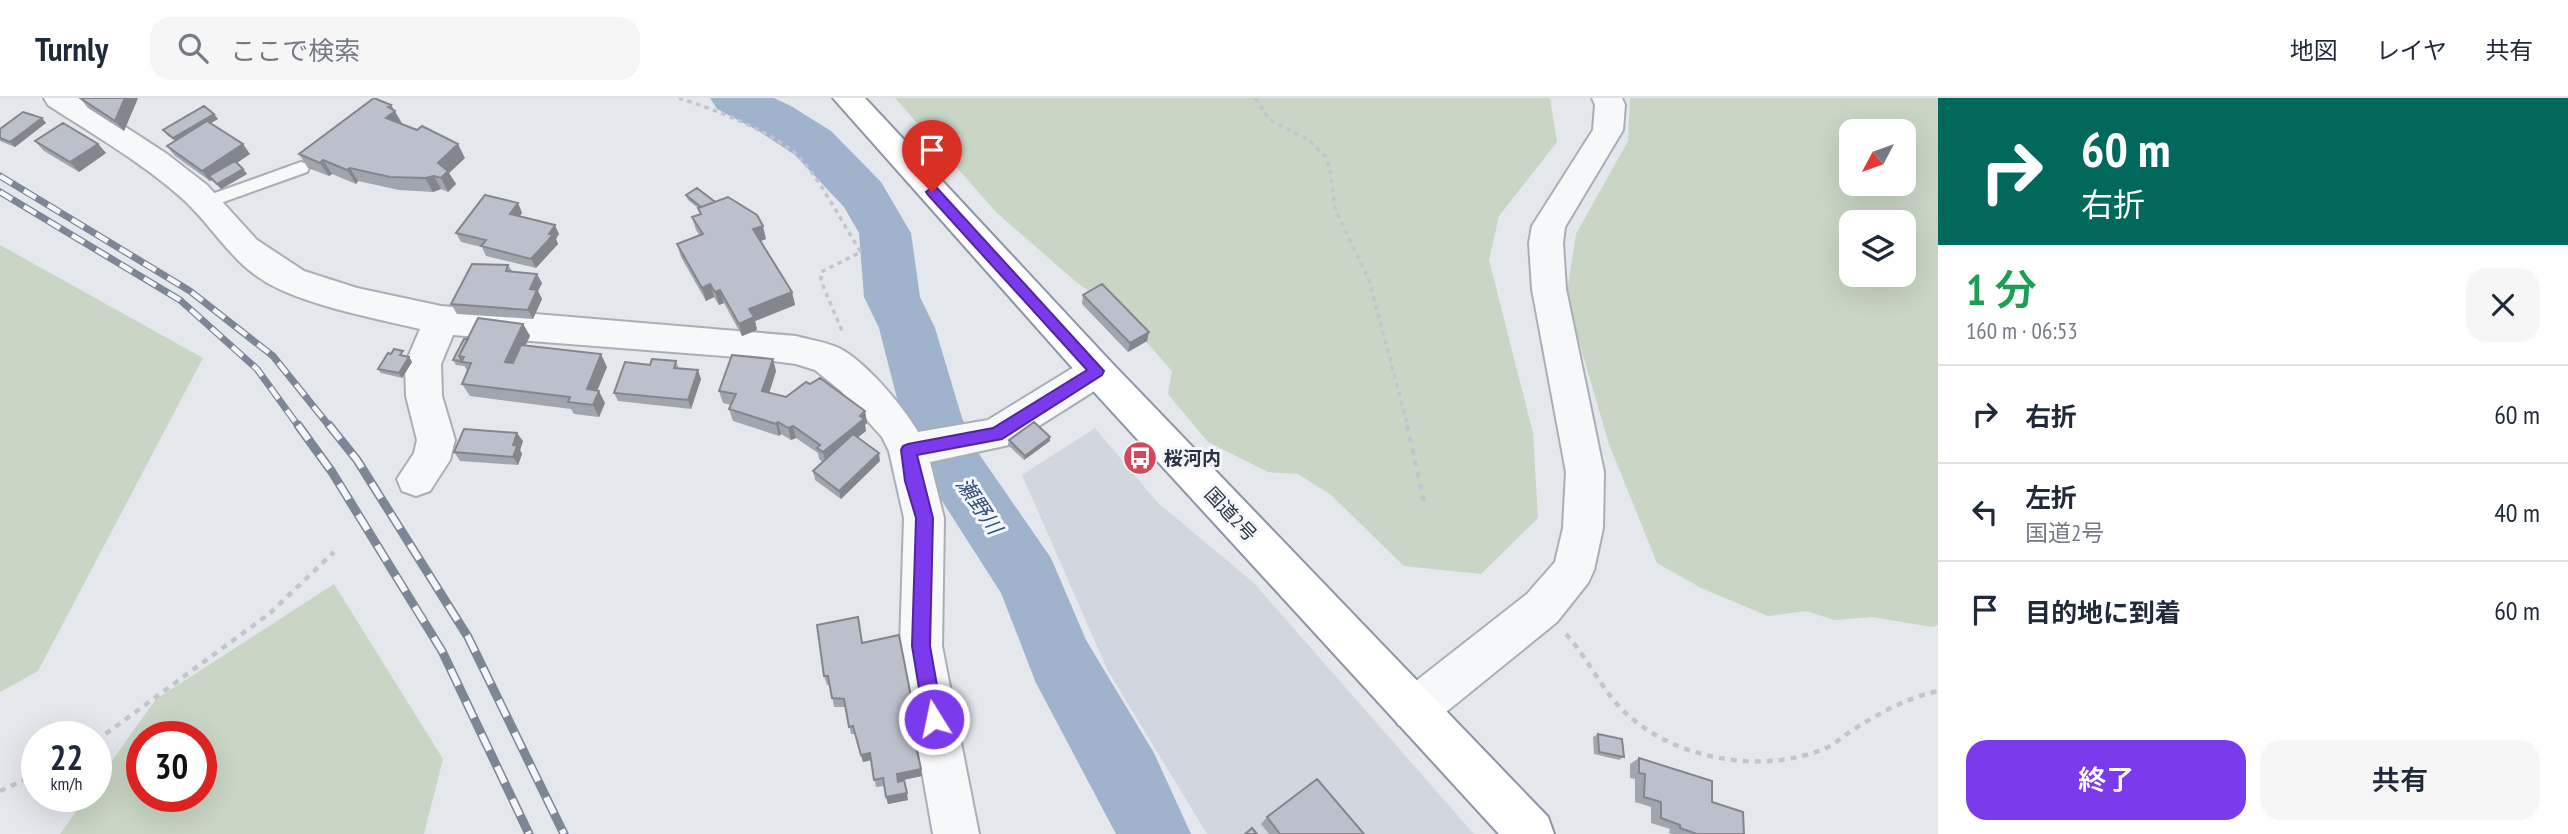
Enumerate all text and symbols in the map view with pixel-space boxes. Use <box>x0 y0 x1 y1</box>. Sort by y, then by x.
search box <box>150 17 640 80</box>
text: Turnly <box>35 27 108 70</box>
icon: search <box>174 29 212 67</box>
text: ここで検索 <box>230 34 360 67</box>
text: 地図 <box>2290 35 2338 66</box>
text: レイヤ <box>2376 35 2447 66</box>
text: 共有 <box>2485 35 2533 66</box>
text: 60 m <box>2081 117 2170 181</box>
north arrow <box>1839 119 1916 196</box>
map controls <box>1839 119 1916 287</box>
pin <box>902 120 962 192</box>
icon: right <box>1966 126 2057 217</box>
icon: arrive <box>913 131 951 169</box>
text: 右折 <box>2081 183 2145 225</box>
button: layers <box>1839 210 1916 287</box>
text: 1 分 <box>1966 262 2037 317</box>
button: close <box>2466 268 2540 342</box>
text: 160 m · 06:53 <box>1966 316 2078 345</box>
icon: right <box>1966 395 2004 433</box>
text: 60 m <box>2494 398 2540 431</box>
text: 右折 <box>2025 400 2077 433</box>
bus stop icon: 桜河内 <box>1121 439 1159 477</box>
place label: 桜河内 <box>1164 446 1221 470</box>
water label: 瀬野川 <box>951 472 1009 541</box>
text: 左折 <box>2025 481 2077 514</box>
street label: 国道2号 <box>1200 482 1262 546</box>
icon: left <box>1966 493 2004 531</box>
text: 40 m <box>2494 496 2540 529</box>
text: 国道2号 <box>2025 518 2104 547</box>
icon: arrive <box>1966 591 2004 629</box>
text: 60 m <box>2494 594 2540 627</box>
text: 目的地に到着 <box>2025 596 2181 629</box>
position arrow <box>897 682 971 756</box>
speed limit sign: 30 <box>126 721 217 812</box>
text: 22 <box>50 734 83 780</box>
button: 終了 <box>1966 740 2246 820</box>
button: 共有 <box>2260 740 2540 820</box>
text: km/h <box>51 772 82 795</box>

